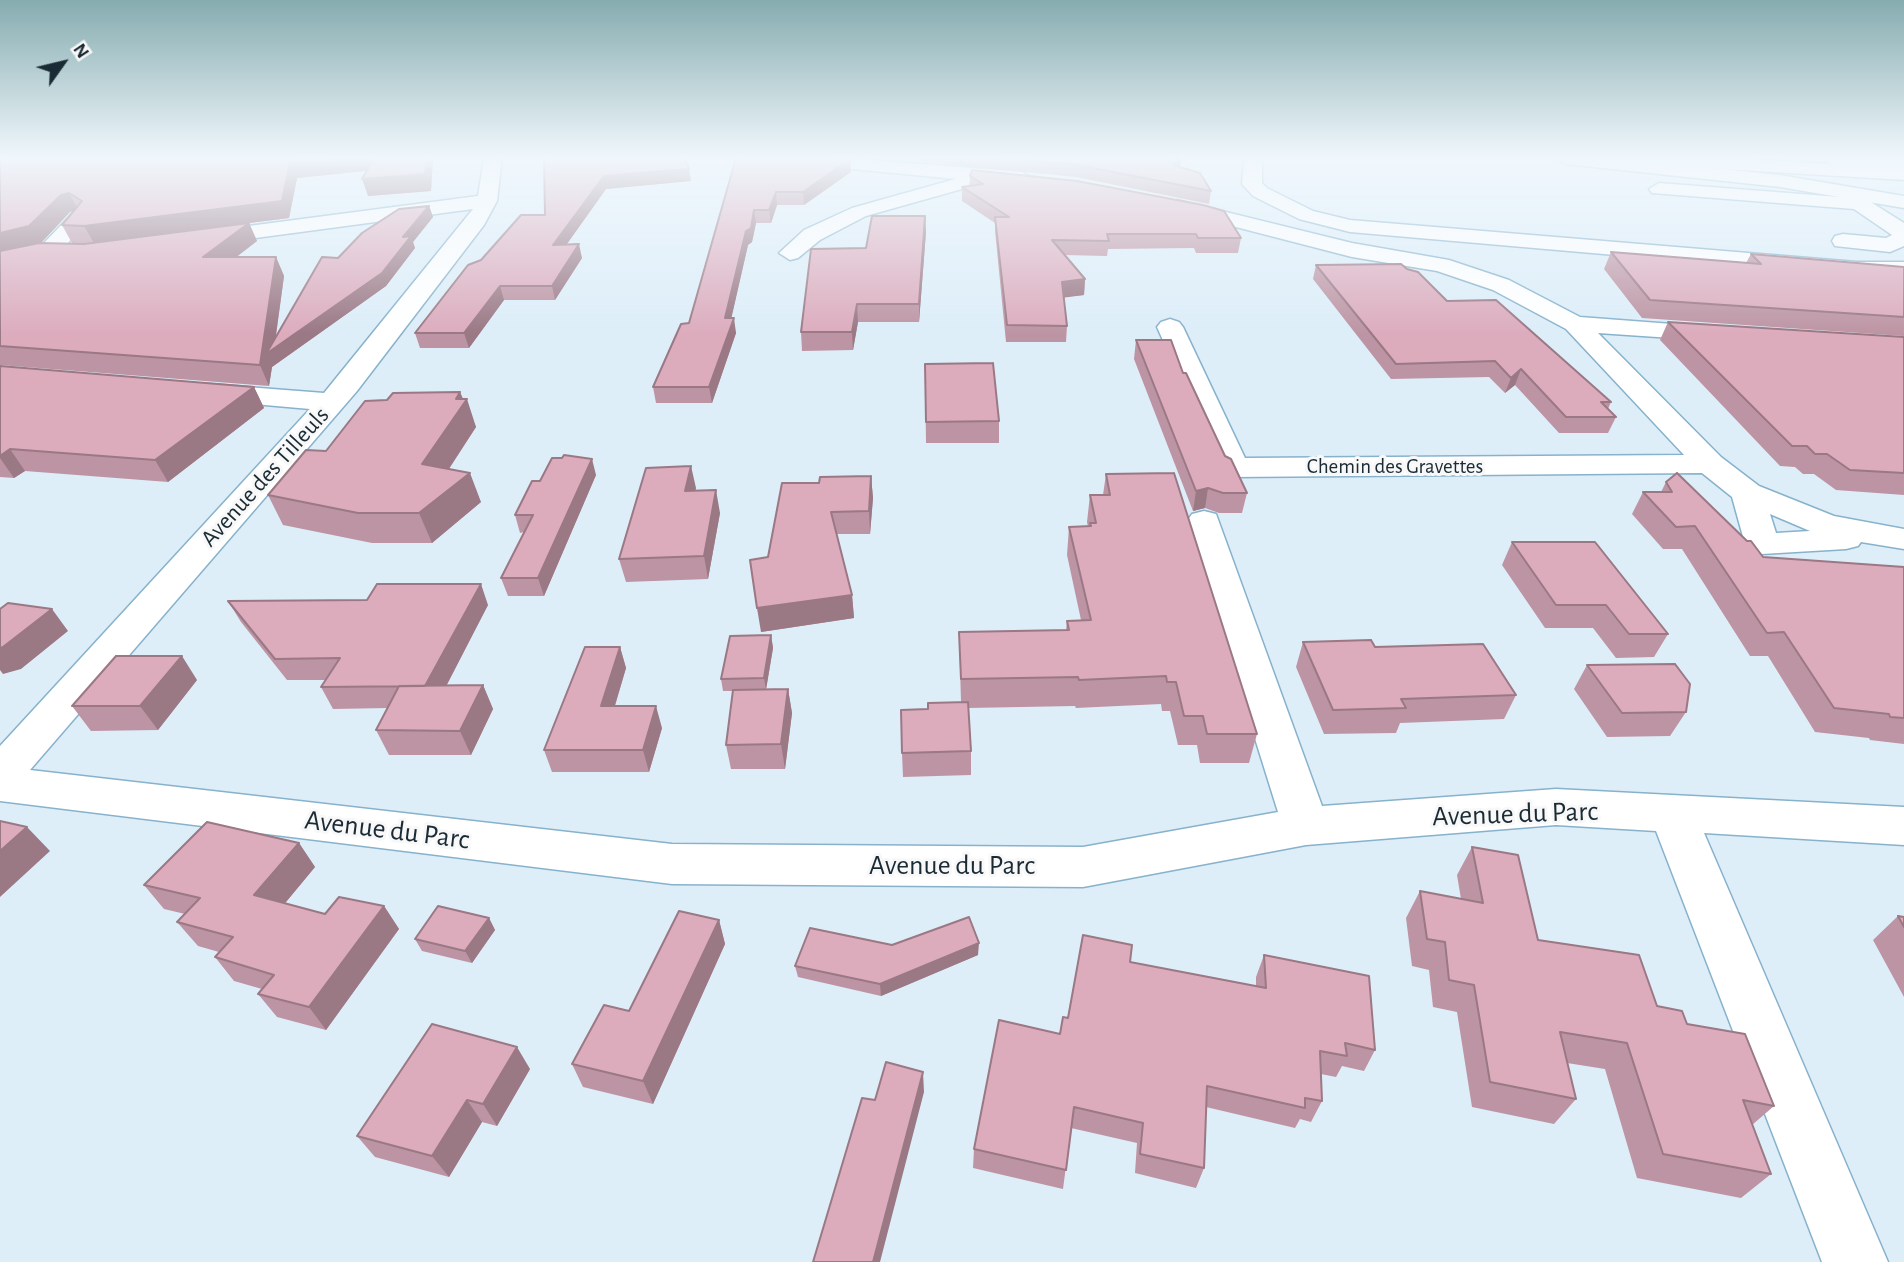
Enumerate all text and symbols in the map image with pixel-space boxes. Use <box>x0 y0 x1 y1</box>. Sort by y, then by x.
north arrow <box>28 28 98 98</box>
text: N <box>69 40 92 62</box>
street label: Avenue des Tilleuls <box>195 401 335 553</box>
street label: Chemin des Gravettes <box>1307 454 1483 480</box>
street label: Avenue du Parc <box>1432 794 1598 834</box>
street label: Avenue du Parc <box>303 803 471 857</box>
street label: Avenue du Parc <box>869 849 1035 883</box>

